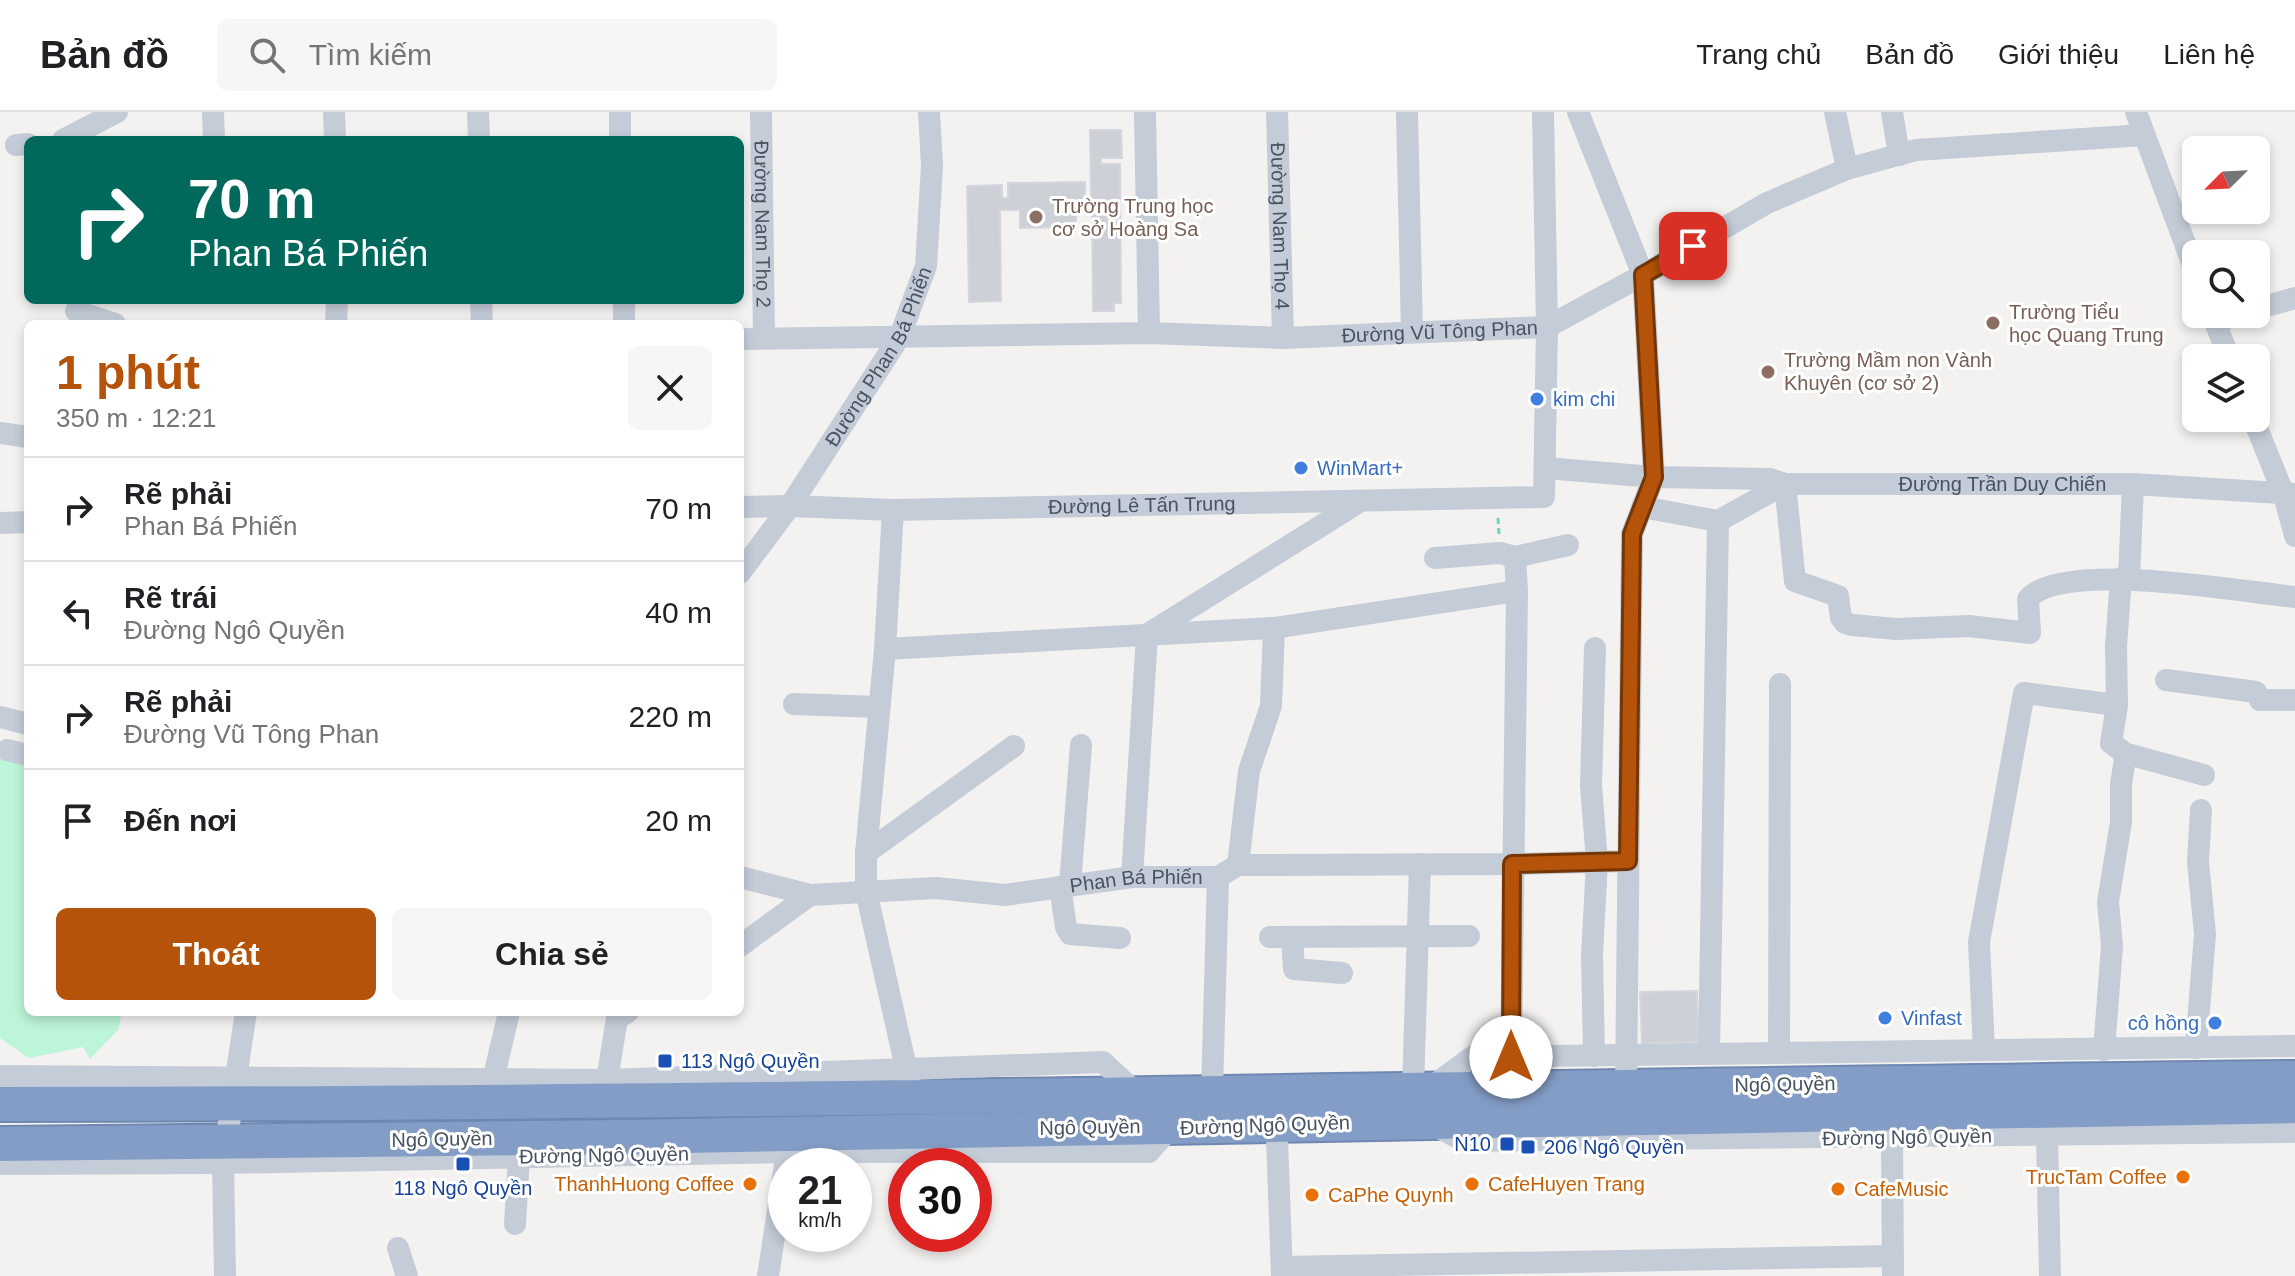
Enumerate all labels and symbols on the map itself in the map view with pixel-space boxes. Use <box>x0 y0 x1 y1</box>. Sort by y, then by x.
north arrow <box>2182 136 2270 224</box>
street label: Đường Nam Thọ 2 <box>750 140 775 308</box>
street label: Đường Nam Thọ 4 <box>1267 142 1293 310</box>
place label: Trường Trung học cơ sở Hoàng Sa <box>1052 195 1213 240</box>
marker: Trường Trung học cơ sở Hoàng Sa <box>1027 208 1045 226</box>
pin <box>1659 212 1727 280</box>
street label: Đường Phan Bá Phiến <box>821 264 936 450</box>
place label: Trường Tiểu học Quang Trung <box>2009 301 2164 346</box>
marker: Trường Tiểu học Quang Trung <box>1984 314 2002 332</box>
street label: Đường Vũ Tông Phan <box>1341 316 1538 347</box>
place label: Trường Mầm non Vành Khuyên (cơ sở 2) <box>1784 349 1992 394</box>
marker: Trường Mầm non Vành Khuyên (cơ sở 2) <box>1759 363 1777 381</box>
place label: kim chi <box>1553 388 1615 410</box>
marker: kim chi <box>1528 390 1546 408</box>
place label: WinMart+ <box>1317 457 1403 479</box>
marker: WinMart+ <box>1292 459 1310 477</box>
street label: Đường Trần Duy Chiến <box>1899 473 2106 495</box>
street label: Đường Lê Tấn Trung <box>1048 492 1236 518</box>
street label: Phan Bá Phiến <box>1068 866 1203 897</box>
place label: Vinfast <box>1901 1007 1962 1029</box>
marker: Vinfast <box>1876 1009 1894 1027</box>
place label: cô hồng <box>2128 1012 2199 1034</box>
marker: cô hồng <box>2206 1014 2224 1032</box>
position arrow <box>1469 1015 1553 1099</box>
place label: 113 Ngô Quyền <box>681 1050 820 1072</box>
marker: 113 Ngô Quyền <box>656 1052 674 1070</box>
street label: Ngô Quyền <box>1734 1072 1836 1096</box>
street label: Đường Ngô Quyền <box>1180 1111 1350 1139</box>
street label: Ngô Quyền <box>1039 1115 1141 1139</box>
street label: Đường Ngô Quyền <box>1822 1125 1992 1149</box>
street label: Ngô Quyền <box>391 1127 493 1151</box>
place label: N10 <box>1454 1133 1491 1155</box>
marker: N10 <box>1498 1135 1516 1153</box>
place label: 206 Ngô Quyền <box>1544 1136 1684 1158</box>
marker: 206 Ngô Quyền <box>1519 1138 1537 1156</box>
street label: Đường Ngô Quyền <box>519 1143 689 1167</box>
speed limit sign: 30 <box>888 1148 992 1252</box>
marker: 118 Ngô Quyền <box>454 1155 472 1173</box>
place label: TrucTam Coffee <box>2026 1166 2167 1188</box>
marker: TrucTam Coffee <box>2174 1168 2192 1186</box>
place label: ThanhHuong Coffee <box>554 1173 734 1195</box>
place label: CafeHuyen Trang <box>1488 1173 1645 1195</box>
marker: ThanhHuong Coffee <box>741 1175 759 1193</box>
marker: CafeHuyen Trang <box>1463 1175 1481 1193</box>
place label: 118 Ngô Quyền <box>394 1177 532 1199</box>
place label: CafeMusic <box>1854 1178 1948 1200</box>
marker: CafeMusic <box>1829 1180 1847 1198</box>
place label: CaPhe Quynh <box>1328 1184 1454 1206</box>
marker: CaPhe Quynh <box>1303 1186 1321 1204</box>

